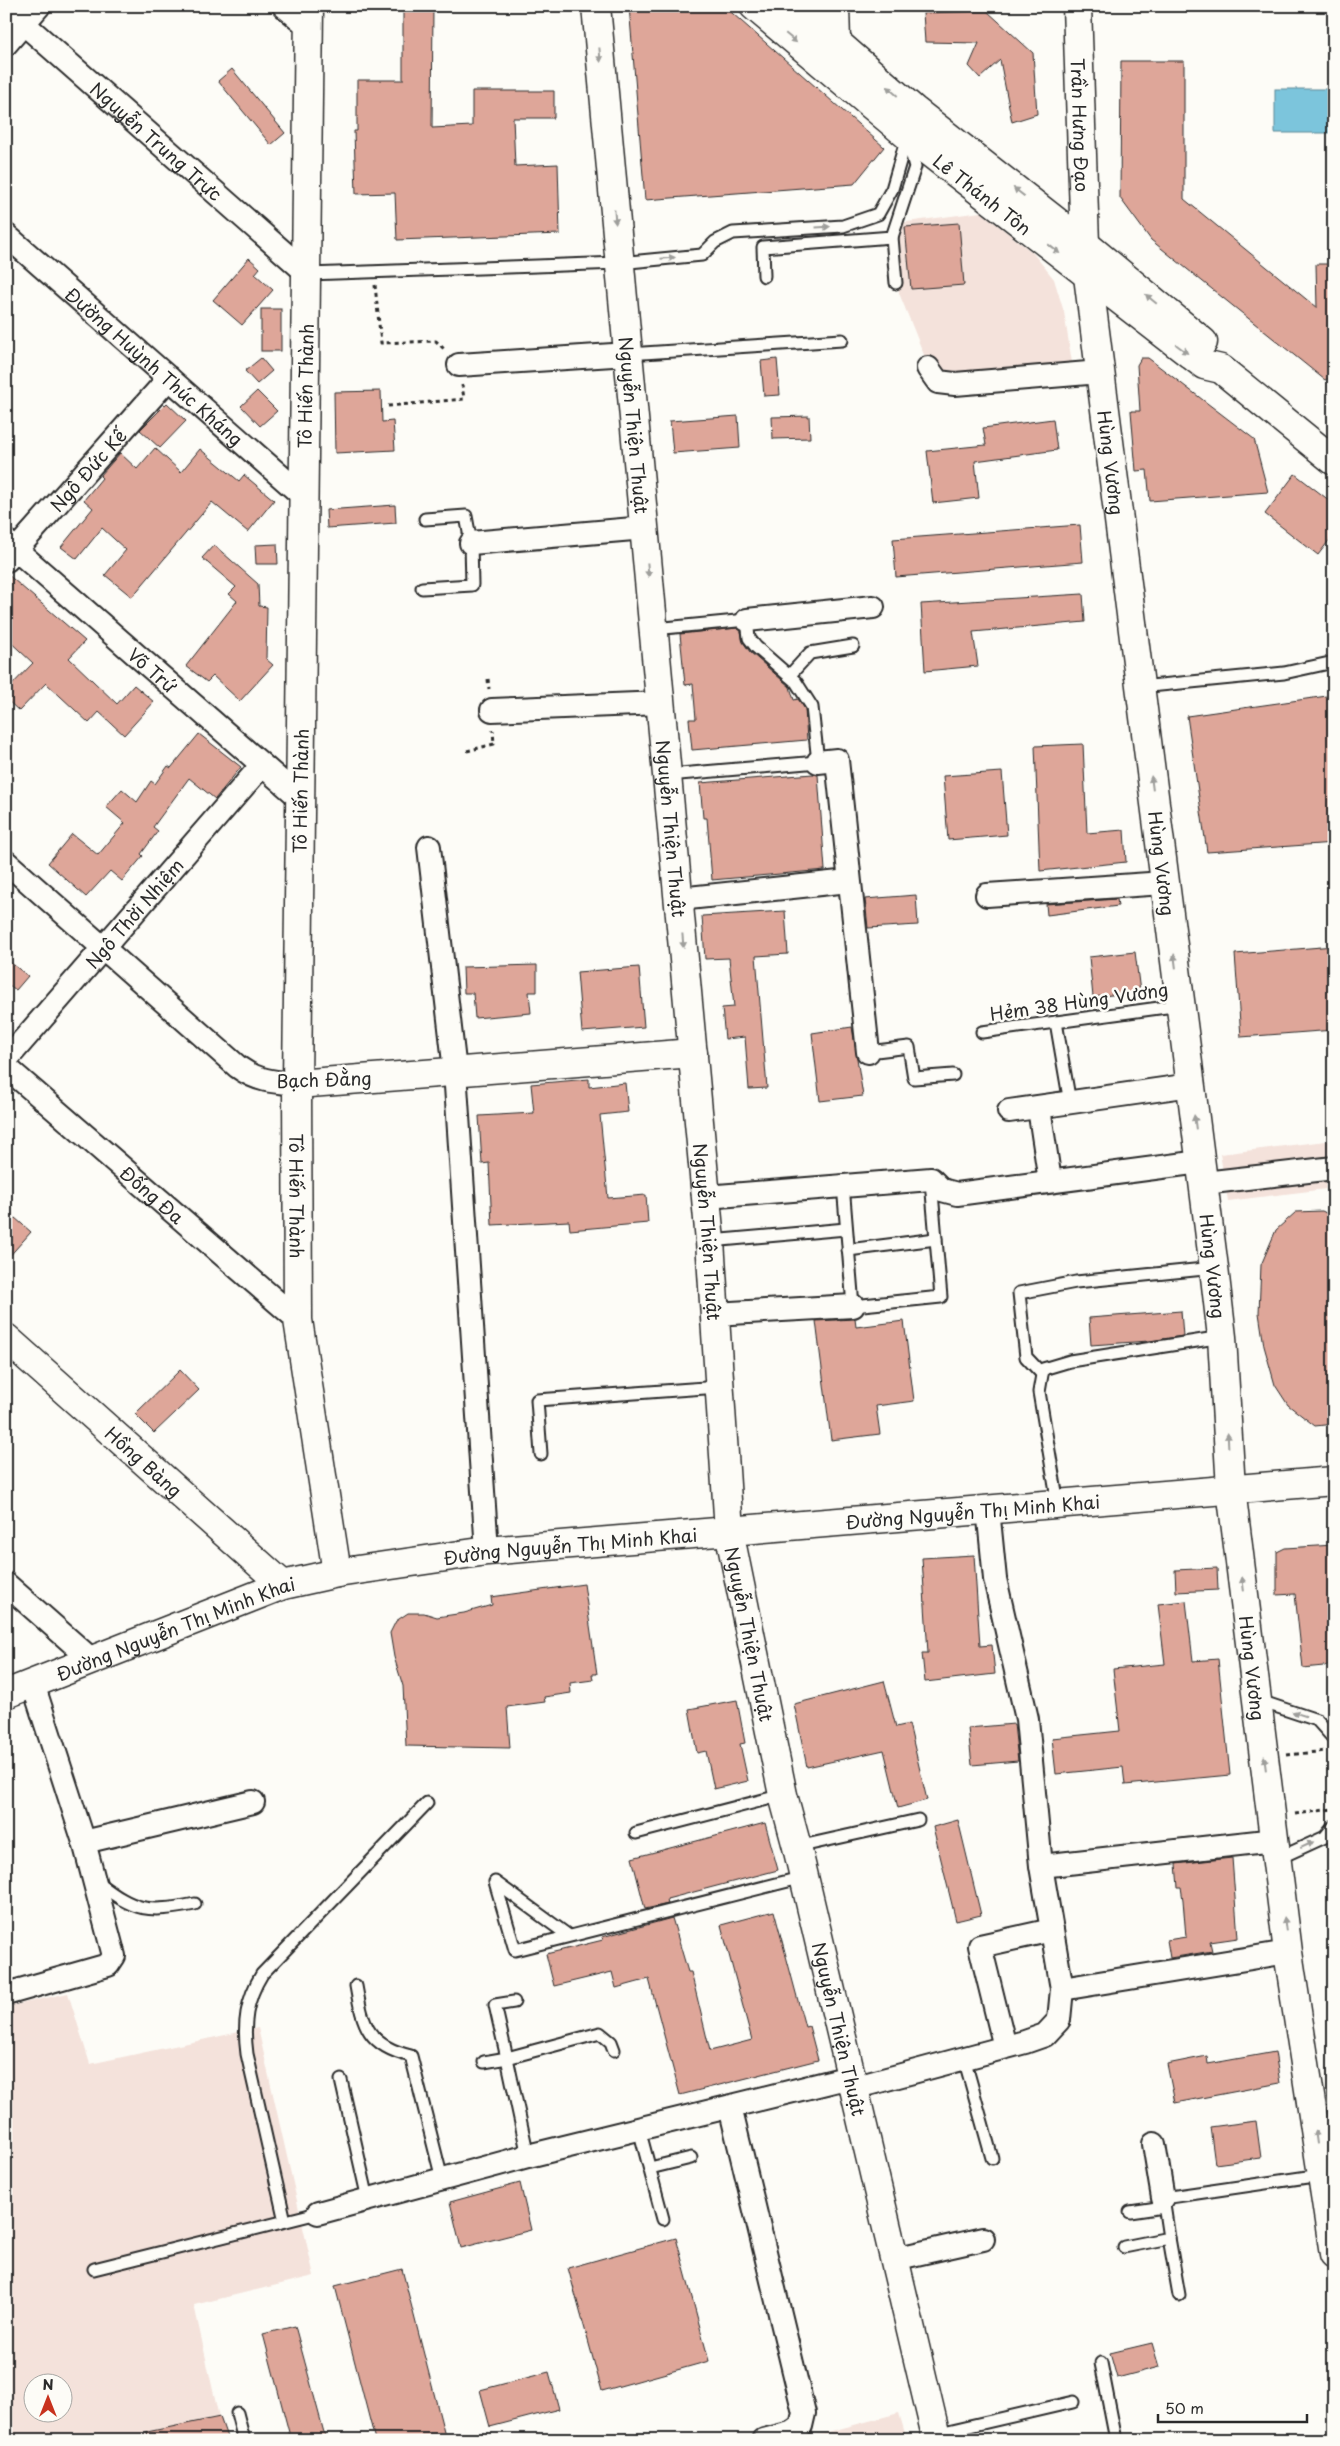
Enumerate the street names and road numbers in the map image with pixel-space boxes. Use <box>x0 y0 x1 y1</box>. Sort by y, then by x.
street label: Trần Hưng Đạo <box>1065 58 1097 192</box>
street label: Nguyễn Trung Trực <box>85 75 229 207</box>
street label: Lê Thánh Tôn <box>928 147 1038 241</box>
street label: Đường Huỳnh Thúc Kháng <box>60 280 250 451</box>
street label: Tô Hiến Thành <box>290 323 320 449</box>
street label: Nguyễn Thiện Thuật <box>613 335 656 515</box>
street label: Hùng Vương <box>1092 409 1132 516</box>
street label: Ngô Đức Kế <box>43 421 133 517</box>
street label: Võ Trứ <box>123 640 184 699</box>
street label: Tô Hiến Thành <box>285 728 315 854</box>
street label: Nguyễn Thiện Thuật <box>650 739 694 918</box>
street label: Hùng Vương <box>1143 809 1183 917</box>
street label: Ngô Thời Nhiệm <box>78 852 189 974</box>
street label: Hẻm 38 Hùng Vương <box>988 975 1170 1027</box>
street label: Bạch Đằng <box>276 1064 372 1094</box>
street label: Tô Hiến Thành <box>284 1133 311 1259</box>
street label: Nguyễn Thiện Thuật <box>688 1142 729 1321</box>
street label: Đống Đa <box>115 1159 191 1230</box>
street label: Hùng Vương <box>1194 1212 1233 1320</box>
street label: Hồng Bàng <box>100 1419 189 1503</box>
street label: Đường Nguyễn Thị Minh Khai <box>845 1487 1101 1535</box>
street label: Đường Nguyễn Thị Minh Khai <box>441 1520 698 1571</box>
street label: Nguyễn Thiện Thuật <box>719 1544 781 1724</box>
street label: Đường Nguyễn Thị Minh Khai <box>52 1569 297 1687</box>
street label: Hùng Vương <box>1233 1614 1273 1722</box>
street label: Nguyễn Thiện Thuật <box>806 1939 873 2118</box>

